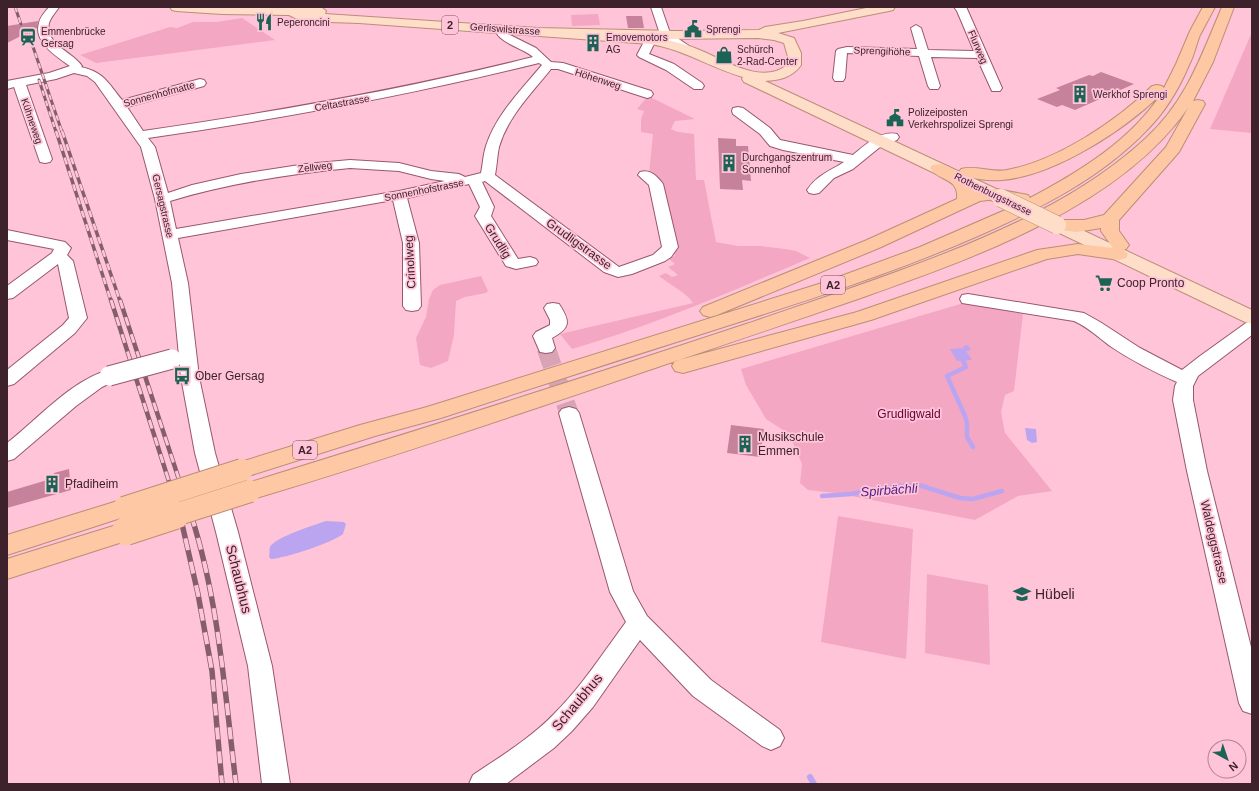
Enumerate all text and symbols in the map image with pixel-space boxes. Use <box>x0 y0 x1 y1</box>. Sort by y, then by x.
restaurant icon: Peperoncini <box>254 12 274 32</box>
road number: 2 <box>442 16 458 34</box>
place label: Peperoncini <box>277 17 330 28</box>
public building icon: Sprengi <box>683 19 703 39</box>
street label: Gerliswilstrasse <box>470 21 541 37</box>
place label: Sprengi <box>706 24 740 35</box>
place label: Emmenbrücke Gersag <box>41 26 106 49</box>
station icon: Emmenbrücke Gersag <box>18 27 38 47</box>
street label: Flurweg <box>966 28 990 66</box>
place label: Emovemotors AG <box>606 32 668 55</box>
building icon: Emovemotors AG <box>583 33 603 53</box>
place label: Schürch 2-Rad-Center <box>737 44 798 67</box>
shop icon: Schürch 2-Rad-Center <box>714 45 734 65</box>
street label: Sprengihöhe <box>853 45 911 58</box>
street label: Höhenweg <box>574 66 622 92</box>
street label: Sonnenhofmatte <box>122 79 196 109</box>
building icon: Werkhof Sprengi <box>1070 84 1090 104</box>
place label: Werkhof Sprengi <box>1093 89 1167 100</box>
street label: Celtastrasse <box>314 93 371 113</box>
street label: Kühneweg <box>19 97 45 145</box>
place label: Polizeiposten Verkehrspolizei Sprengi <box>908 107 1013 130</box>
public building icon: Polizeiposten Verkehrspolizei Sprengi <box>885 108 905 128</box>
place label: Durchgangszentrum Sonnenhof <box>742 152 832 175</box>
building icon: Durchgangszentrum Sonnenhof <box>719 153 739 173</box>
street label: Zellweg <box>297 159 333 175</box>
street label: Rothenburgstrasse <box>953 171 1034 218</box>
street label: Gersagstrasse <box>150 173 176 239</box>
street label: Sonnenhofstrasse <box>383 177 465 203</box>
street label: Grudligstrasse <box>544 216 615 273</box>
street label: Grudlig <box>482 221 514 261</box>
street label: Crinolweg <box>402 235 418 289</box>
supermarket icon: Coop Pronto <box>1094 273 1114 293</box>
road number: A2 <box>821 276 845 294</box>
place label: Coop Pronto <box>1117 276 1185 290</box>
bus stop icon: Ober Gersag <box>172 366 192 386</box>
place label: Ober Gersag <box>195 369 264 383</box>
park label: Grudligwald <box>877 407 941 421</box>
place label: Musikschule Emmen <box>758 430 824 458</box>
building icon: Musikschule Emmen <box>735 434 755 454</box>
road number: A2 <box>293 441 317 459</box>
building icon: Pfadiheim <box>42 474 62 494</box>
place label: Pfadiheim <box>65 477 118 491</box>
water label: Spirbächli <box>860 480 919 499</box>
street label: Waldeggstrasse <box>1198 499 1231 586</box>
street label: Schaubhus <box>223 543 255 615</box>
school or university icon: Hübeli <box>1012 584 1032 604</box>
place label: Hübeli <box>1035 586 1075 602</box>
street label: Schaubhus <box>548 670 606 734</box>
north arrow <box>1207 739 1247 779</box>
text: N <box>1226 760 1240 774</box>

